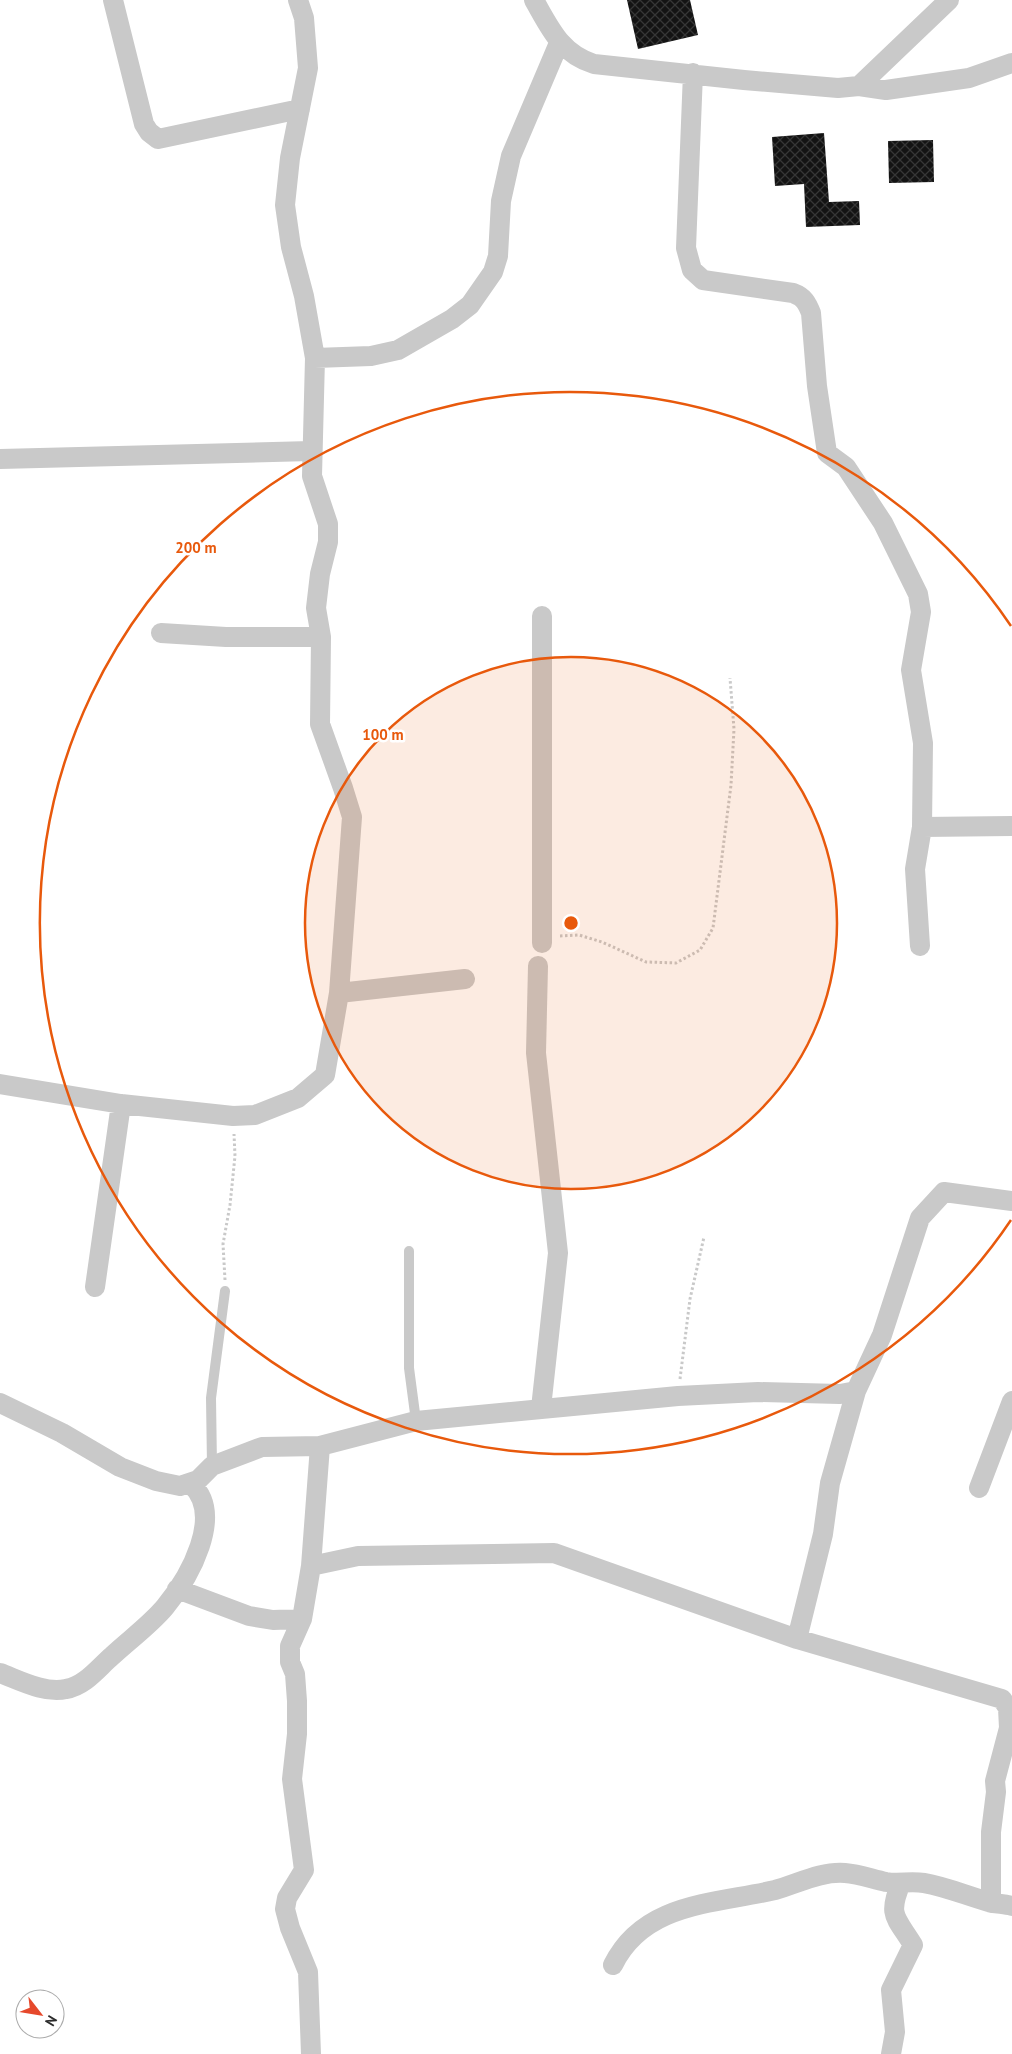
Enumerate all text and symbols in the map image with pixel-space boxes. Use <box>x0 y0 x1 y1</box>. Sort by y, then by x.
text: 200 m <box>175 538 217 557</box>
text: 100 m <box>362 725 404 744</box>
centre of rings <box>562 914 580 932</box>
north arrow <box>15 1989 65 2039</box>
text: N <box>41 2012 61 2029</box>

